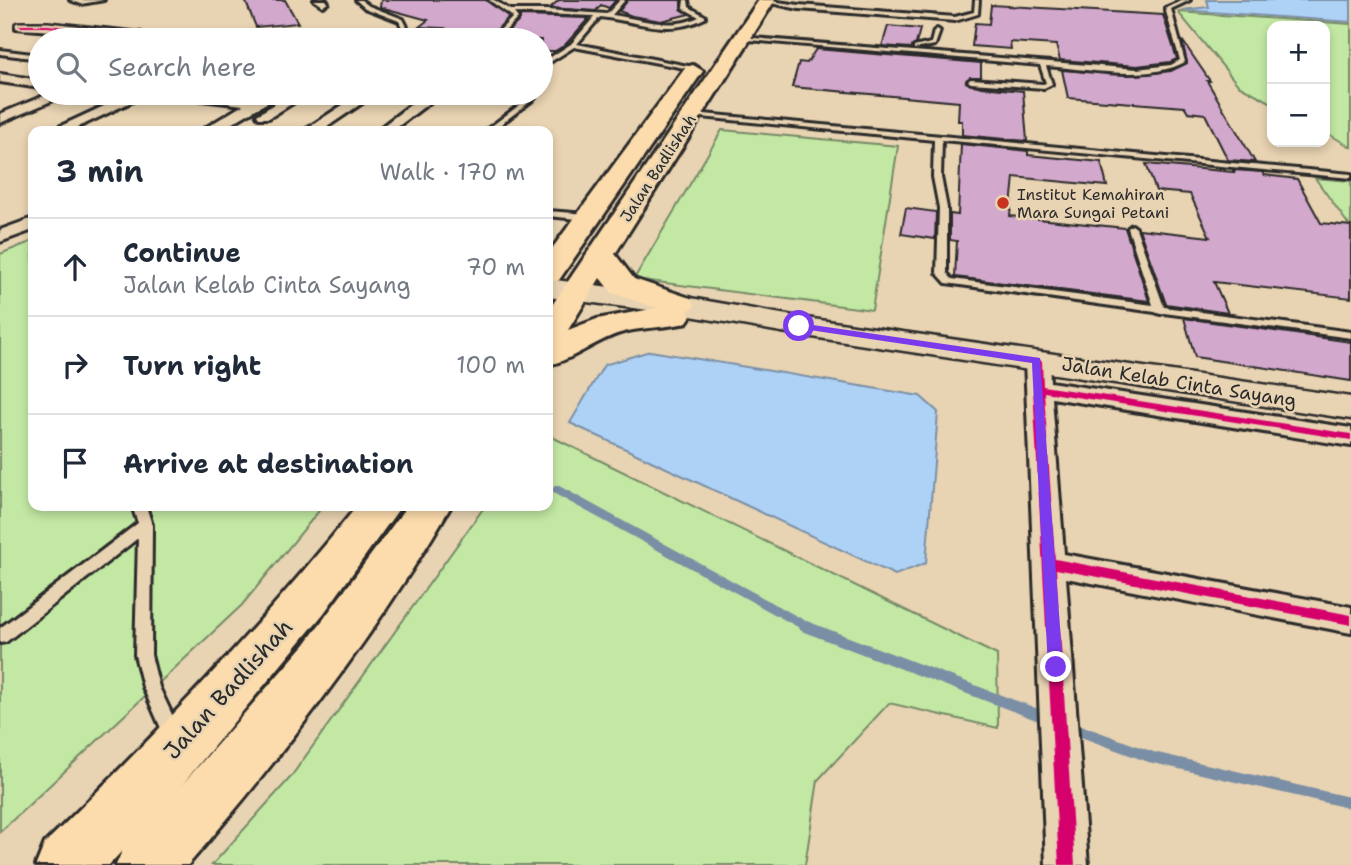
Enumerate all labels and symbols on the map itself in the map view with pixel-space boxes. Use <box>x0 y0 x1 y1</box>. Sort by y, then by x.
street label: Jalan Badlishah <box>615 110 701 226</box>
place label: Institut Kemahiran Mara Sungai Petani <box>1017 184 1169 223</box>
marker: Institut Kemahiran Mara Sungai Petani <box>995 195 1011 211</box>
route start <box>783 310 814 341</box>
street label: Jalan Kelab Cinta Sayang <box>1060 351 1298 413</box>
street label: Jalan Badlishah <box>157 612 299 766</box>
route end <box>1040 651 1071 682</box>

